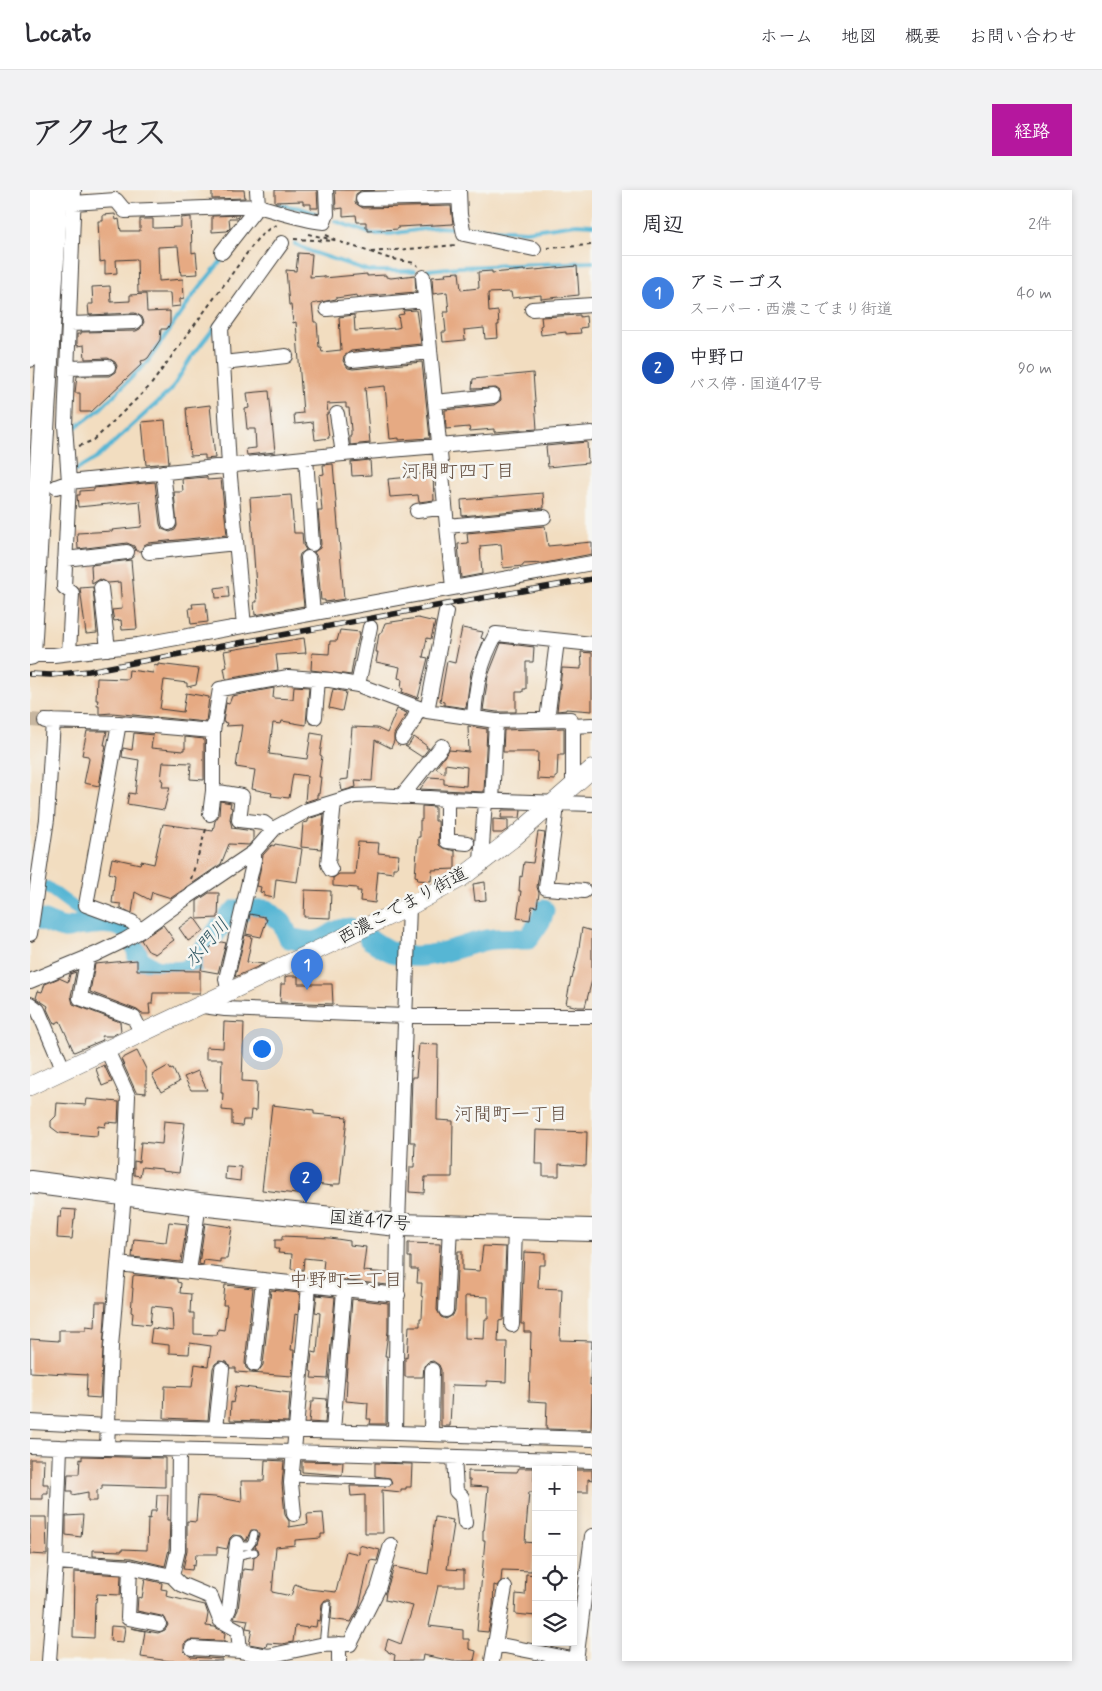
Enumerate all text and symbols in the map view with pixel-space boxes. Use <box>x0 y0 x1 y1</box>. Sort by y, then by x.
text: Locato <box>25 19 91 50</box>
text: ホーム <box>760 25 813 49</box>
text: 地図 <box>841 25 877 49</box>
text: 概要 <box>905 25 941 49</box>
text: お問い合わせ <box>969 25 1077 49</box>
button: 経路 <box>992 104 1072 156</box>
text: アクセス <box>30 111 168 157</box>
text: 周辺 <box>642 211 684 239</box>
text: 2件 <box>1028 214 1052 235</box>
text: アミーゴス <box>689 270 784 295</box>
text: 1 <box>654 283 662 304</box>
text: 40 m <box>1016 283 1052 304</box>
text: スーパー · 西濃こでまり街道 <box>689 299 893 320</box>
text: 中野口 <box>689 345 746 370</box>
text: 2 <box>654 358 662 379</box>
text: 90 m <box>1018 358 1052 379</box>
text: バス停 · 国道417号 <box>689 374 822 395</box>
district label: 河間町四丁目 <box>401 459 515 484</box>
street label: 西濃こでまり街道 <box>334 862 472 950</box>
water label: 水門川 <box>179 913 235 973</box>
pin: 1 <box>291 949 323 990</box>
your location <box>249 1036 275 1062</box>
district label: 河間町一丁目 <box>454 1102 568 1127</box>
pin: 2 <box>290 1162 322 1203</box>
street label: 国道417号 <box>328 1205 412 1237</box>
district label: 中野町二丁目 <box>289 1268 403 1293</box>
map controls <box>532 1466 577 1646</box>
button: + <box>532 1466 577 1511</box>
button: − <box>532 1511 577 1556</box>
button: locate <box>532 1556 577 1601</box>
button: layers <box>532 1601 577 1646</box>

